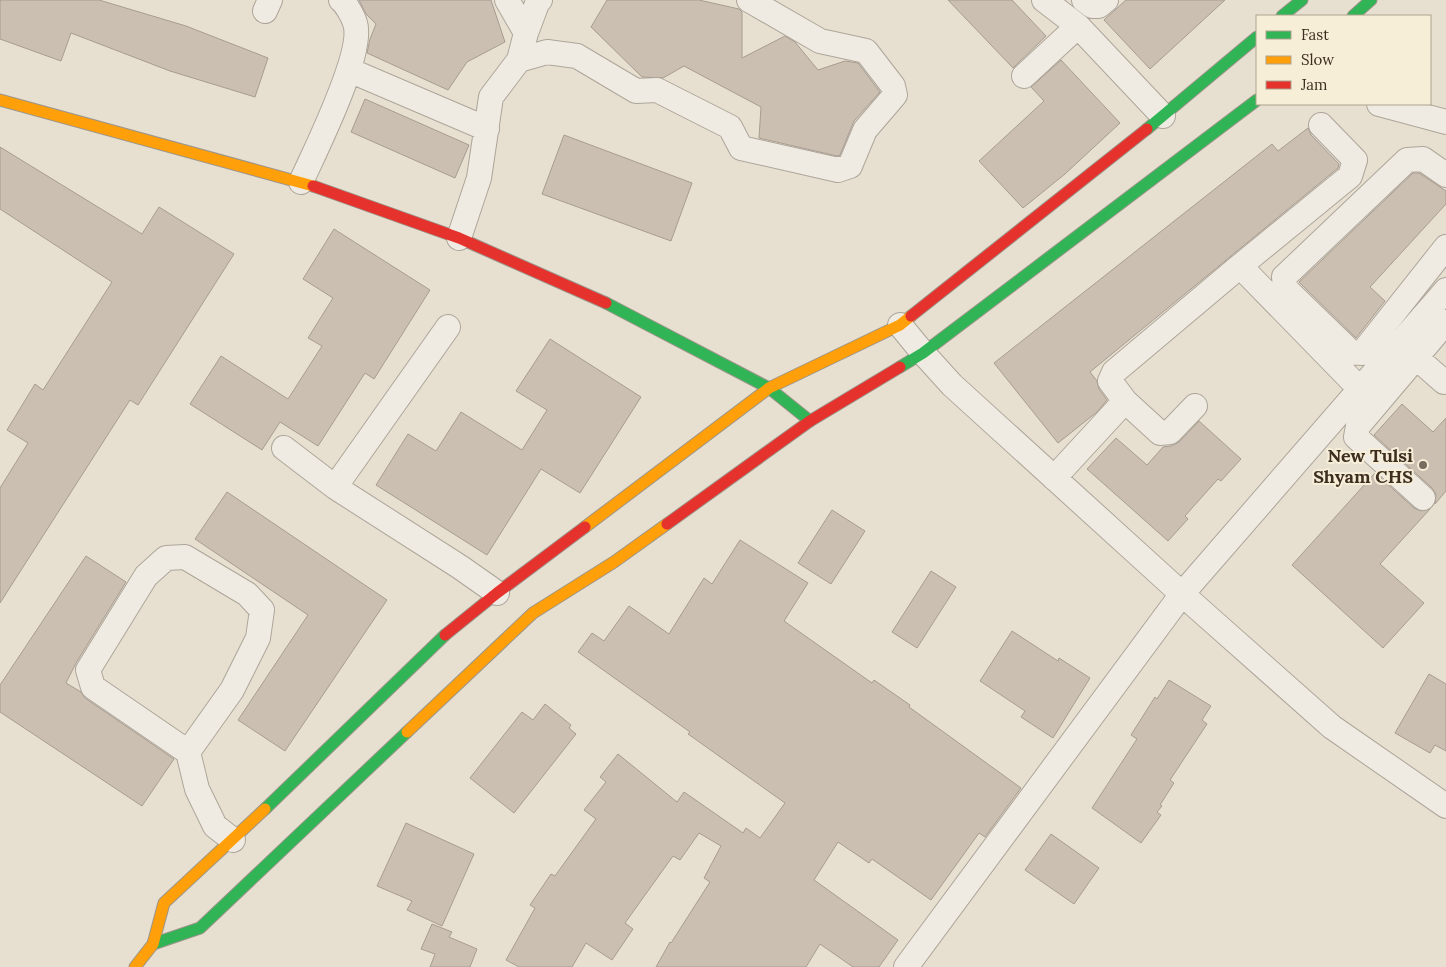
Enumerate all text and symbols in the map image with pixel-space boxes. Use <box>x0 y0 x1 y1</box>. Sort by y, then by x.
legend <box>1256 15 1431 105</box>
text: Fast <box>1301 25 1329 44</box>
text: Slow <box>1301 50 1334 69</box>
text: Jam <box>1300 75 1328 94</box>
place label: New Tulsi Shyam CHS <box>1313 444 1413 488</box>
marker: New Tulsi Shyam CHS <box>1417 459 1429 471</box>

